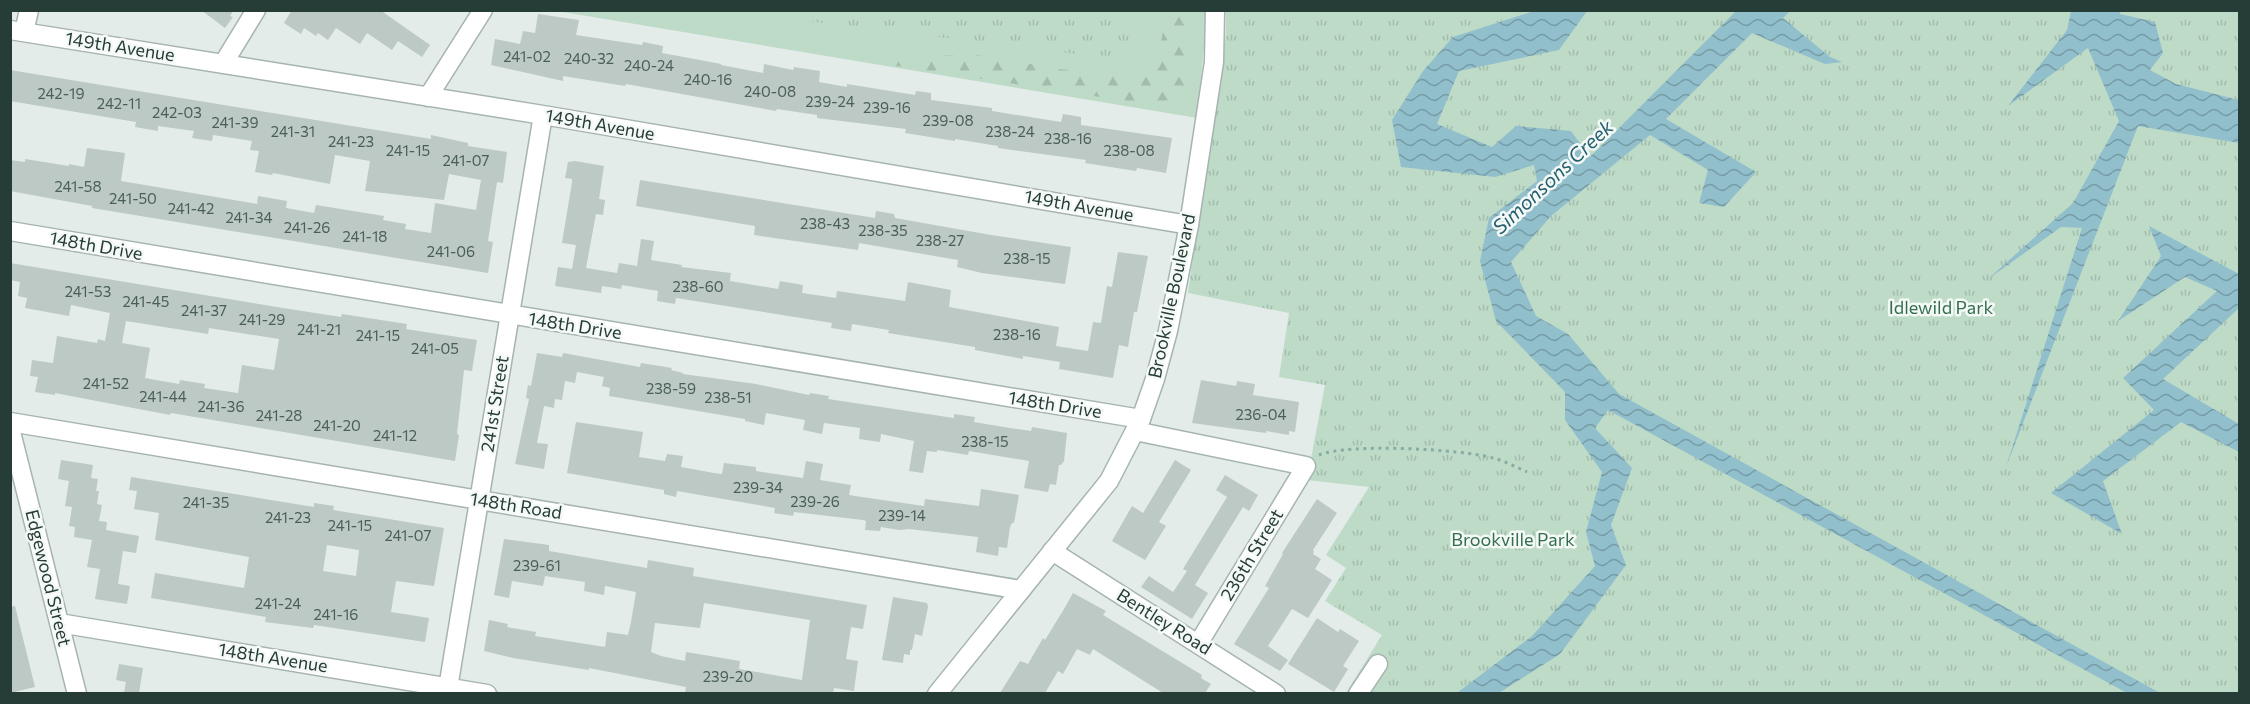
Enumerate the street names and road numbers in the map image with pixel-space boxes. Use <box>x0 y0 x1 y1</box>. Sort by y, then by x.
street label: 149th Avenue <box>64 26 176 66</box>
street label: 149th Avenue <box>544 104 657 144</box>
street label: 149th Avenue <box>1023 185 1136 225</box>
street label: Brookville Boulevard <box>1143 211 1199 380</box>
street label: 148th Drive <box>48 226 144 264</box>
street label: 148th Drive <box>527 307 623 343</box>
street label: 241st Street <box>476 354 513 454</box>
street label: 148th Drive <box>1007 386 1103 422</box>
street label: 148th Road <box>469 487 564 523</box>
street label: 236th Street <box>1215 505 1287 604</box>
street label: Edgewood Street <box>21 507 77 648</box>
street label: Bentley Road <box>1113 583 1216 659</box>
street label: 148th Avenue <box>217 637 329 677</box>

